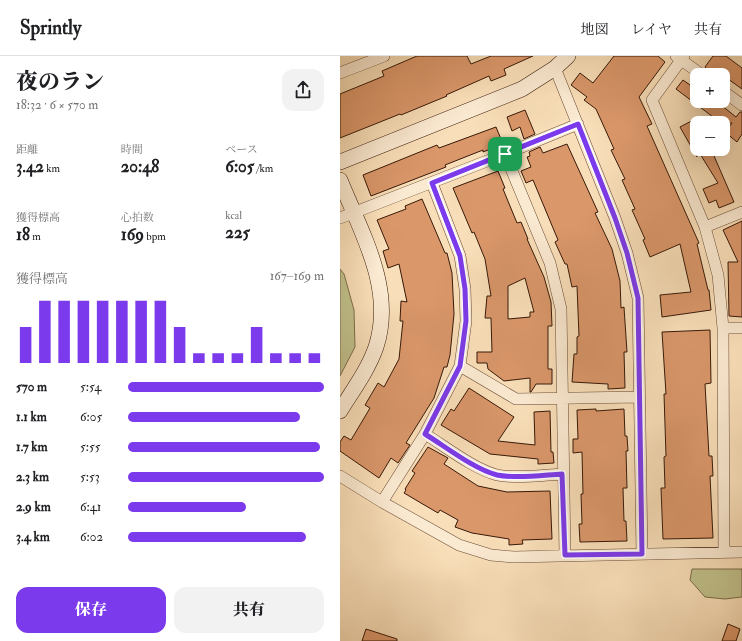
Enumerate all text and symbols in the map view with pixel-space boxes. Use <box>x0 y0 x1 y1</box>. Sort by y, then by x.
text: Sprintly <box>20 16 81 40</box>
text: 地図 <box>581 21 609 38</box>
text: レイヤ <box>631 21 672 38</box>
text: 共有 <box>694 21 722 38</box>
text: 夜のラン <box>16 68 104 96</box>
map controls <box>690 68 730 156</box>
button: + <box>690 68 730 108</box>
button: share <box>282 69 324 111</box>
text: 18:32 · 6 × 570 m <box>16 97 98 113</box>
button: − <box>690 116 730 156</box>
pin <box>488 137 522 171</box>
text: 距離 <box>16 143 38 156</box>
text: 時間 <box>121 143 143 156</box>
text: ペース <box>225 143 258 156</box>
icon: arrive <box>494 143 516 165</box>
text: 3.42 <box>16 156 44 177</box>
text: 20:48 <box>121 156 159 177</box>
text: 6:05 <box>225 156 254 177</box>
text: km <box>44 162 60 175</box>
text: /km <box>254 162 273 175</box>
text: kcal <box>225 209 242 222</box>
text: 獲得標高 <box>16 211 60 224</box>
text: 心拍数 <box>121 211 154 224</box>
text: 225 <box>225 222 250 243</box>
text: 18 <box>16 224 30 245</box>
text: 169 <box>121 224 144 245</box>
text: m <box>30 230 41 243</box>
text: bpm <box>144 230 166 243</box>
text: 167–169 m <box>270 268 324 284</box>
text: 獲得標高 <box>16 271 68 287</box>
text: 570 m <box>16 379 47 395</box>
text: 5:54 <box>80 379 101 395</box>
text: 1.1 km <box>16 409 47 425</box>
text: 6:05 <box>80 409 102 425</box>
text: 1.7 km <box>16 439 48 455</box>
text: 5:55 <box>80 439 100 455</box>
text: 2.3 km <box>16 469 49 485</box>
text: 5:53 <box>80 469 100 485</box>
text: 2.9 km <box>16 499 51 515</box>
text: 6:41 <box>80 499 101 515</box>
text: 3.4 km <box>16 529 50 545</box>
text: 6:02 <box>80 529 103 545</box>
button: 保存 <box>16 587 166 633</box>
button: 共有 <box>174 587 324 633</box>

